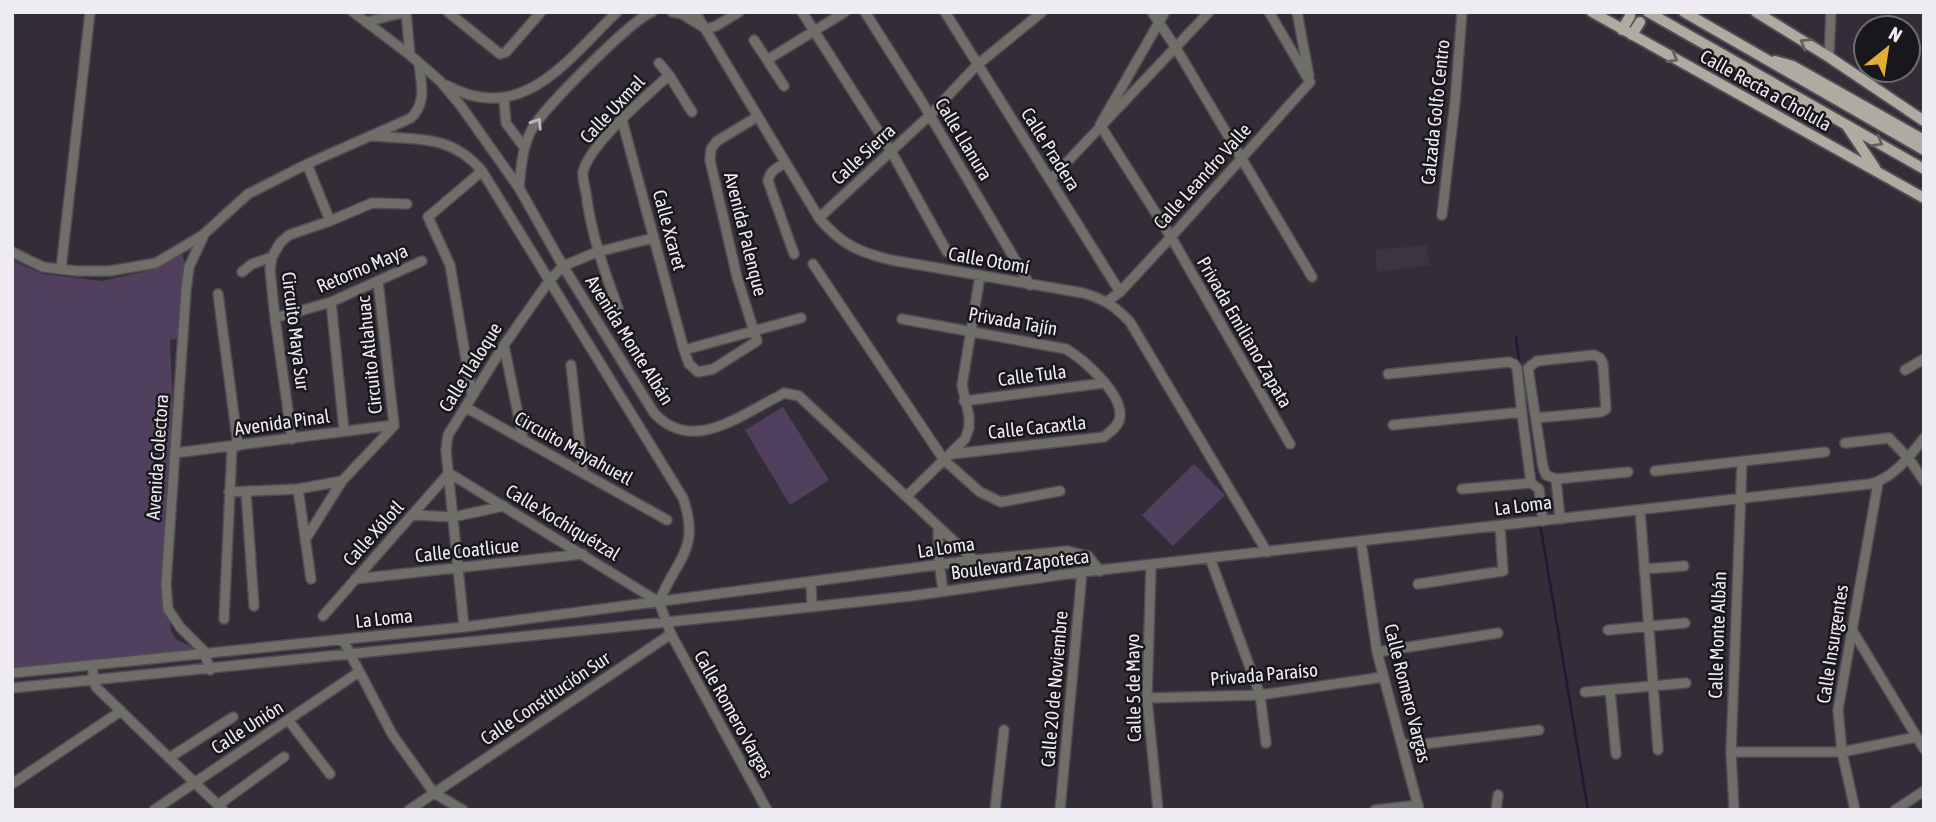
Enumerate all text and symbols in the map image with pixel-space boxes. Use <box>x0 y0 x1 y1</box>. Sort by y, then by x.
north arrow <box>1852 14 1922 84</box>
text: N <box>1885 22 1906 47</box>
street label: Calzada Golfo Centro <box>1416 38 1454 186</box>
one-way arrow <box>1800 38 1813 51</box>
street label: Calle Recta a Cholula <box>1697 45 1835 135</box>
one-way arrow <box>1665 50 1678 63</box>
street label: Calle Uxmal <box>575 70 649 148</box>
street label: Calle Llanura <box>931 94 997 184</box>
street label: Calle Pradera <box>1017 103 1085 195</box>
one-way arrow <box>528 118 541 131</box>
street label: Calle Sierra <box>827 119 899 189</box>
street label: Calle Leandro Valle <box>1149 119 1255 233</box>
one-way arrow <box>1871 134 1884 147</box>
street label: Avenida Palenque <box>720 170 772 298</box>
street label: Calle Xcaret <box>649 187 691 273</box>
street label: Retorno Maya <box>313 239 411 297</box>
street label: Calle Otomí <box>947 242 1031 278</box>
street label: Privada Emiliano Zapata <box>1193 253 1297 411</box>
street label: Circuito Maya Sur <box>278 270 314 392</box>
street label: Avenida Monte Albán <box>581 271 679 409</box>
street label: Circuito Atlahuac <box>352 294 386 415</box>
street label: Privada Tajín <box>967 302 1059 340</box>
street label: Calle Tlaloque <box>434 318 506 416</box>
street label: Calle Tula <box>996 360 1068 390</box>
street label: Avenida Colectora <box>142 394 172 520</box>
street label: Avenida Pinal <box>233 404 331 440</box>
street label: Circuito Mayahuetl <box>511 407 637 489</box>
street label: Calle Cacaxtla <box>987 411 1087 443</box>
street label: Calle Xochiquétzal <box>502 479 624 565</box>
street label: La Loma <box>1493 491 1553 519</box>
street label: Calle Xólotl <box>338 496 408 570</box>
street label: La Loma <box>916 532 976 562</box>
street label: Calle Coatlicue <box>414 534 520 566</box>
street label: Boulevard Zapoteca <box>950 545 1090 583</box>
street label: Calle Monte Albán <box>1704 571 1730 699</box>
street label: Calle Insurgentes <box>1812 583 1852 705</box>
street label: La Loma <box>354 604 414 632</box>
street label: Calle 20 de Noviembre <box>1036 610 1072 768</box>
street label: Calle Romero Vargas <box>1380 621 1436 765</box>
street label: Calle 5 de Mayo <box>1121 634 1145 742</box>
street label: Calle Constitución Sur <box>476 646 614 749</box>
street label: Calle Romero Vargas <box>690 646 778 782</box>
street label: Privada Paraíso <box>1209 658 1319 690</box>
street label: Calle Unión <box>207 696 287 758</box>

